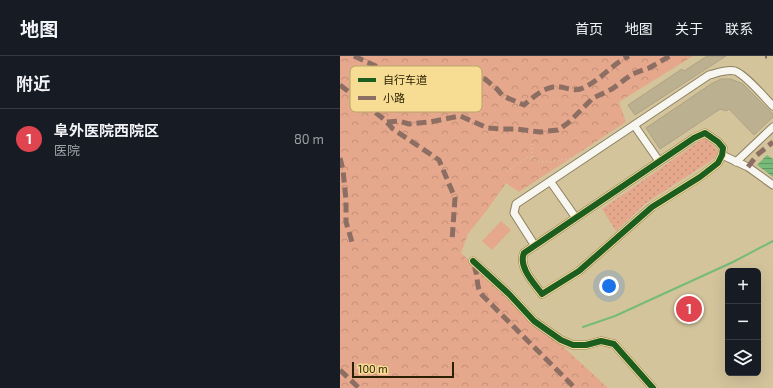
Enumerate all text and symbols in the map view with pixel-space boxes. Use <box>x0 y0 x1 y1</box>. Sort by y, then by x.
text: 地图 <box>20 17 58 40</box>
text: 首页 <box>575 20 603 37</box>
text: 地图 <box>625 20 653 37</box>
text: 关于 <box>675 20 703 37</box>
text: 联系 <box>725 20 753 37</box>
legend <box>350 66 482 112</box>
text: 附近 <box>16 73 50 93</box>
text: 自行车道 <box>383 73 427 86</box>
text: 小路 <box>383 91 405 104</box>
text: 阜外医院西院区 <box>54 121 159 139</box>
text: 1 <box>26 131 32 147</box>
text: 80 m <box>294 131 324 147</box>
text: 医院 <box>54 142 80 158</box>
map controls <box>725 268 761 376</box>
button: + <box>725 268 761 304</box>
your location <box>599 276 619 296</box>
pin: 1 <box>676 294 702 324</box>
button: − <box>725 304 761 340</box>
button: layers <box>725 340 761 376</box>
scale bar <box>352 360 454 379</box>
text: 100 m <box>358 362 388 375</box>

